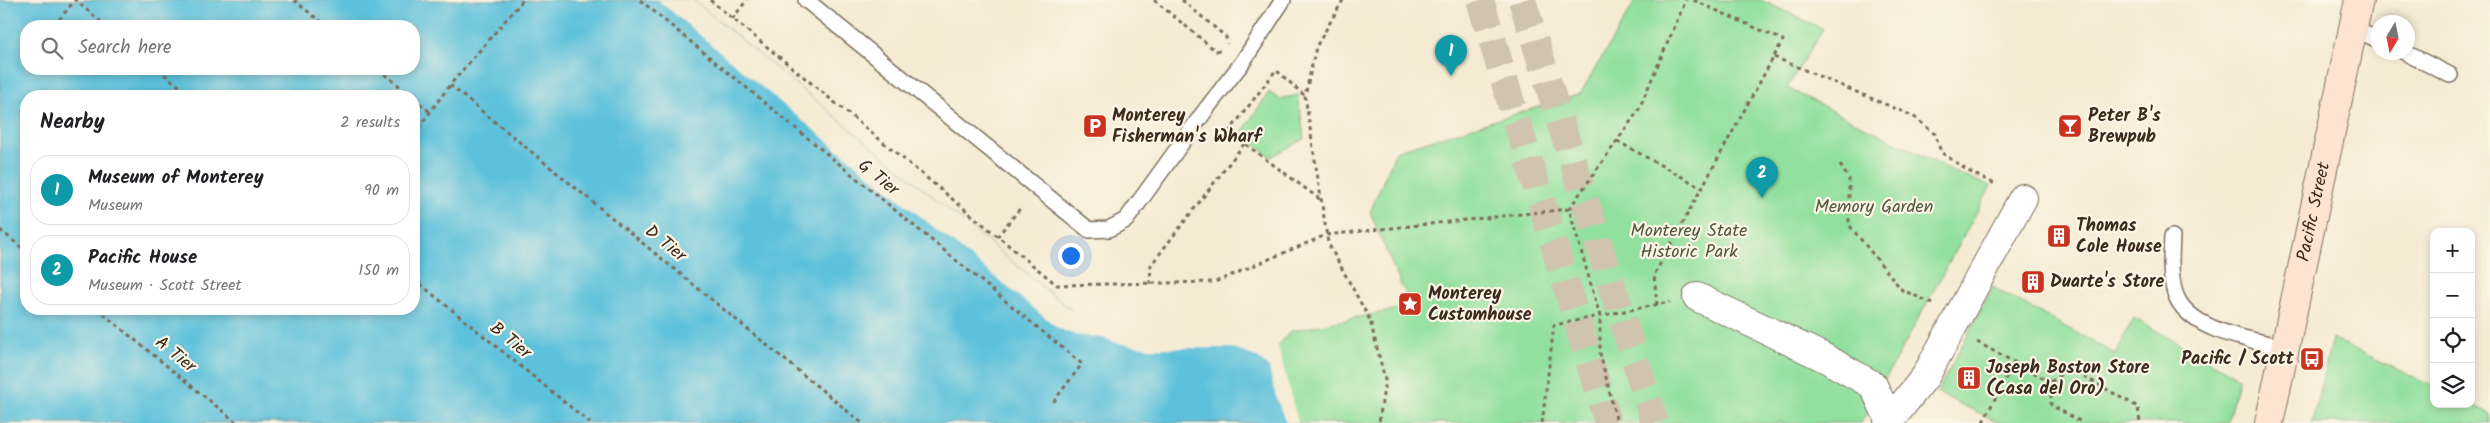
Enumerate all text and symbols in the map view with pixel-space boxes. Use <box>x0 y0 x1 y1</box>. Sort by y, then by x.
north arrow <box>2370 15 2415 60</box>
search box <box>20 20 420 75</box>
text: Search here <box>78 33 172 63</box>
icon: search <box>38 34 66 62</box>
pin: 1 <box>1435 35 1467 76</box>
place label: Monterey Fisherman's Wharf <box>1112 102 1263 152</box>
place label: Peter B's Brewpub <box>2088 102 2161 152</box>
text: Nearby <box>40 106 105 139</box>
text: 2 results <box>340 110 400 135</box>
parking icon: Monterey Fisherman's Wharf <box>1082 113 1108 139</box>
bar icon: Peter B's Brewpub <box>2057 113 2083 139</box>
street label: G Tier <box>851 152 906 204</box>
pin: 2 <box>1746 157 1778 198</box>
street label: Pacific Street <box>2289 158 2339 264</box>
text: Museum of Monterey <box>88 163 264 193</box>
text: 1 <box>55 178 59 203</box>
text: 90 m <box>364 178 399 203</box>
text: Museum <box>88 193 143 218</box>
park label: Memory Garden <box>1815 193 1933 222</box>
place label: Thomas Cole House <box>2076 212 2162 262</box>
park label: Monterey State Historic Park <box>1631 217 1747 267</box>
street label: D Tier <box>638 218 693 271</box>
building icon: Thomas Cole House <box>2046 223 2072 249</box>
map controls <box>2430 228 2475 408</box>
button: + <box>2430 228 2475 273</box>
text: Pacific House <box>88 243 197 273</box>
your location <box>1058 243 1084 269</box>
text: 2 <box>52 258 62 283</box>
text: 150 m <box>358 258 399 283</box>
place label: Duarte's Store <box>2050 268 2164 297</box>
building icon: Duarte's Store <box>2020 269 2046 295</box>
text: Museum · Scott Street <box>88 273 242 298</box>
button: − <box>2430 273 2475 318</box>
place label: Monterey Customhouse <box>1428 280 1532 330</box>
place icon: Monterey Customhouse <box>1397 291 1423 317</box>
street label: B Tier <box>483 315 538 368</box>
button: locate <box>2430 318 2475 363</box>
street label: A Tier <box>148 329 203 381</box>
place label: Pacific / Scott <box>2181 345 2295 374</box>
bus stop icon: Pacific / Scott <box>2299 346 2325 372</box>
place label: Joseph Boston Store (Casa del Oro) <box>1986 354 2150 404</box>
button: layers <box>2430 363 2475 408</box>
building icon: Joseph Boston Store (Casa del Oro) <box>1956 365 1982 391</box>

